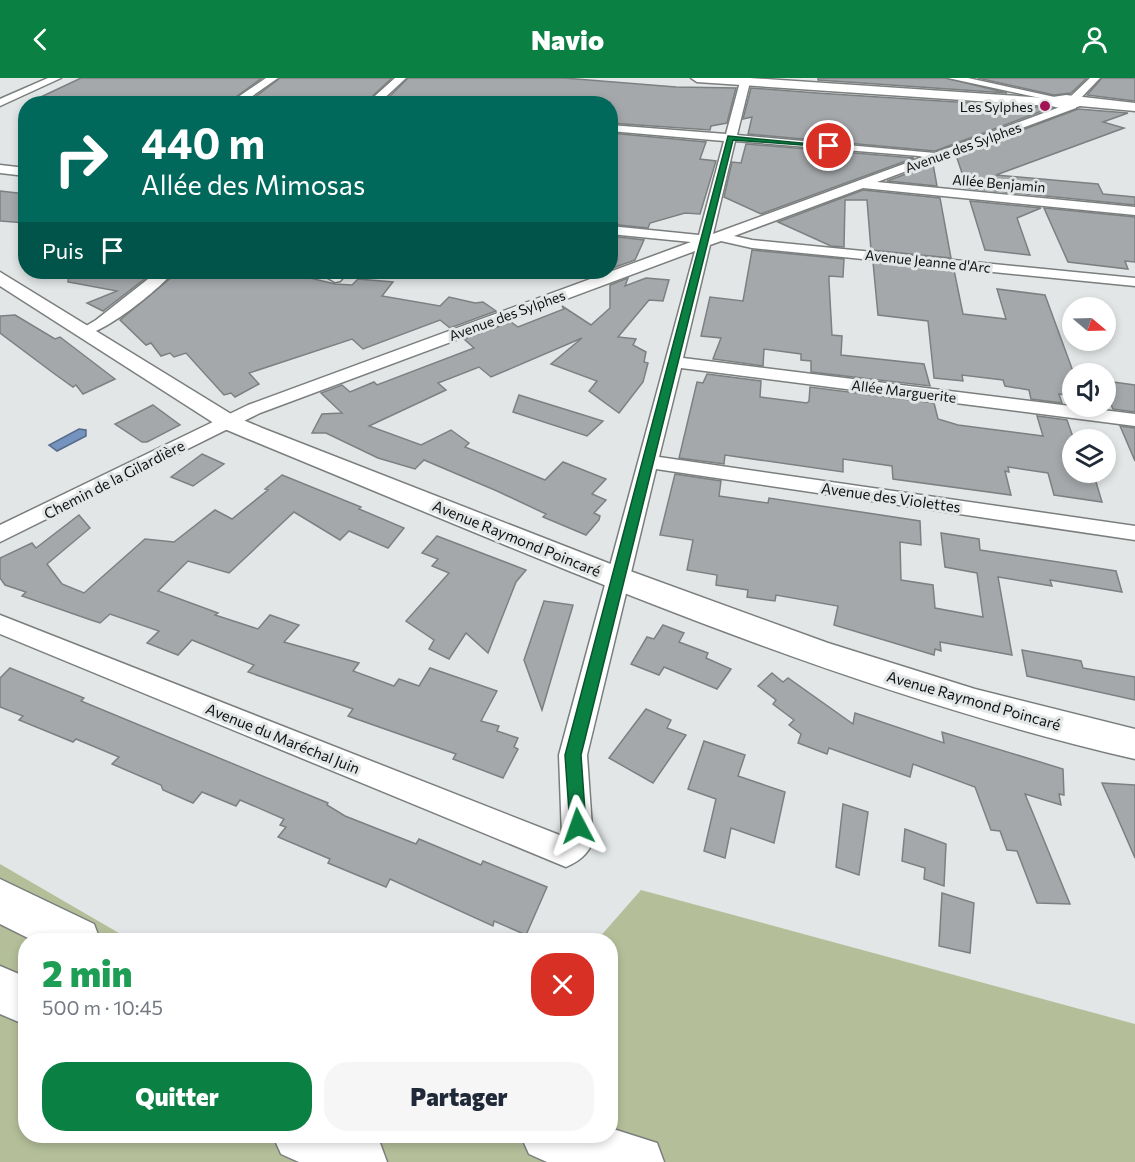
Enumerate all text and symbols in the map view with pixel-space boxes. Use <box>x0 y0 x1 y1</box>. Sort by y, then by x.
icon: back <box>24 23 57 56</box>
text: Navio <box>531 23 604 56</box>
icon: person <box>1078 23 1111 56</box>
place label: Les Sylphes <box>960 98 1033 115</box>
marker: Les Sylphes <box>1038 99 1052 113</box>
text: 440 m <box>141 116 265 168</box>
street label: Avenue des Sylphes <box>902 118 1024 176</box>
icon: right <box>42 120 120 198</box>
pin <box>803 120 854 171</box>
icon: arrive <box>812 129 845 162</box>
text: Allée des Mimosas <box>141 168 365 201</box>
street label: Allée Benjamin <box>952 170 1046 196</box>
icon: arrive <box>96 234 129 267</box>
text: Puis <box>42 237 84 264</box>
street label: Avenue Jeanne d'Arc <box>864 246 992 276</box>
street label: Avenue des Sylphes <box>446 286 568 344</box>
north arrow <box>1062 297 1116 351</box>
map controls <box>1062 297 1116 483</box>
button: sound <box>1062 363 1116 417</box>
street label: Allée Marguerite <box>851 376 957 406</box>
button: layers <box>1062 429 1116 483</box>
street label: Chemin de la Gilardière <box>41 436 187 522</box>
street label: Avenue des Violettes <box>820 478 962 516</box>
street label: Avenue Raymond Poincaré <box>430 496 604 580</box>
street label: Avenue Raymond Poincaré <box>885 667 1063 733</box>
street label: Avenue du Maréchal Juin <box>203 699 363 777</box>
position arrow <box>546 794 610 858</box>
text: 2 min <box>42 950 132 994</box>
button: close <box>531 953 594 1016</box>
text: 500 m · 10:45 <box>42 995 163 1019</box>
button: Quitter <box>42 1062 312 1131</box>
button: Partager <box>324 1062 594 1131</box>

